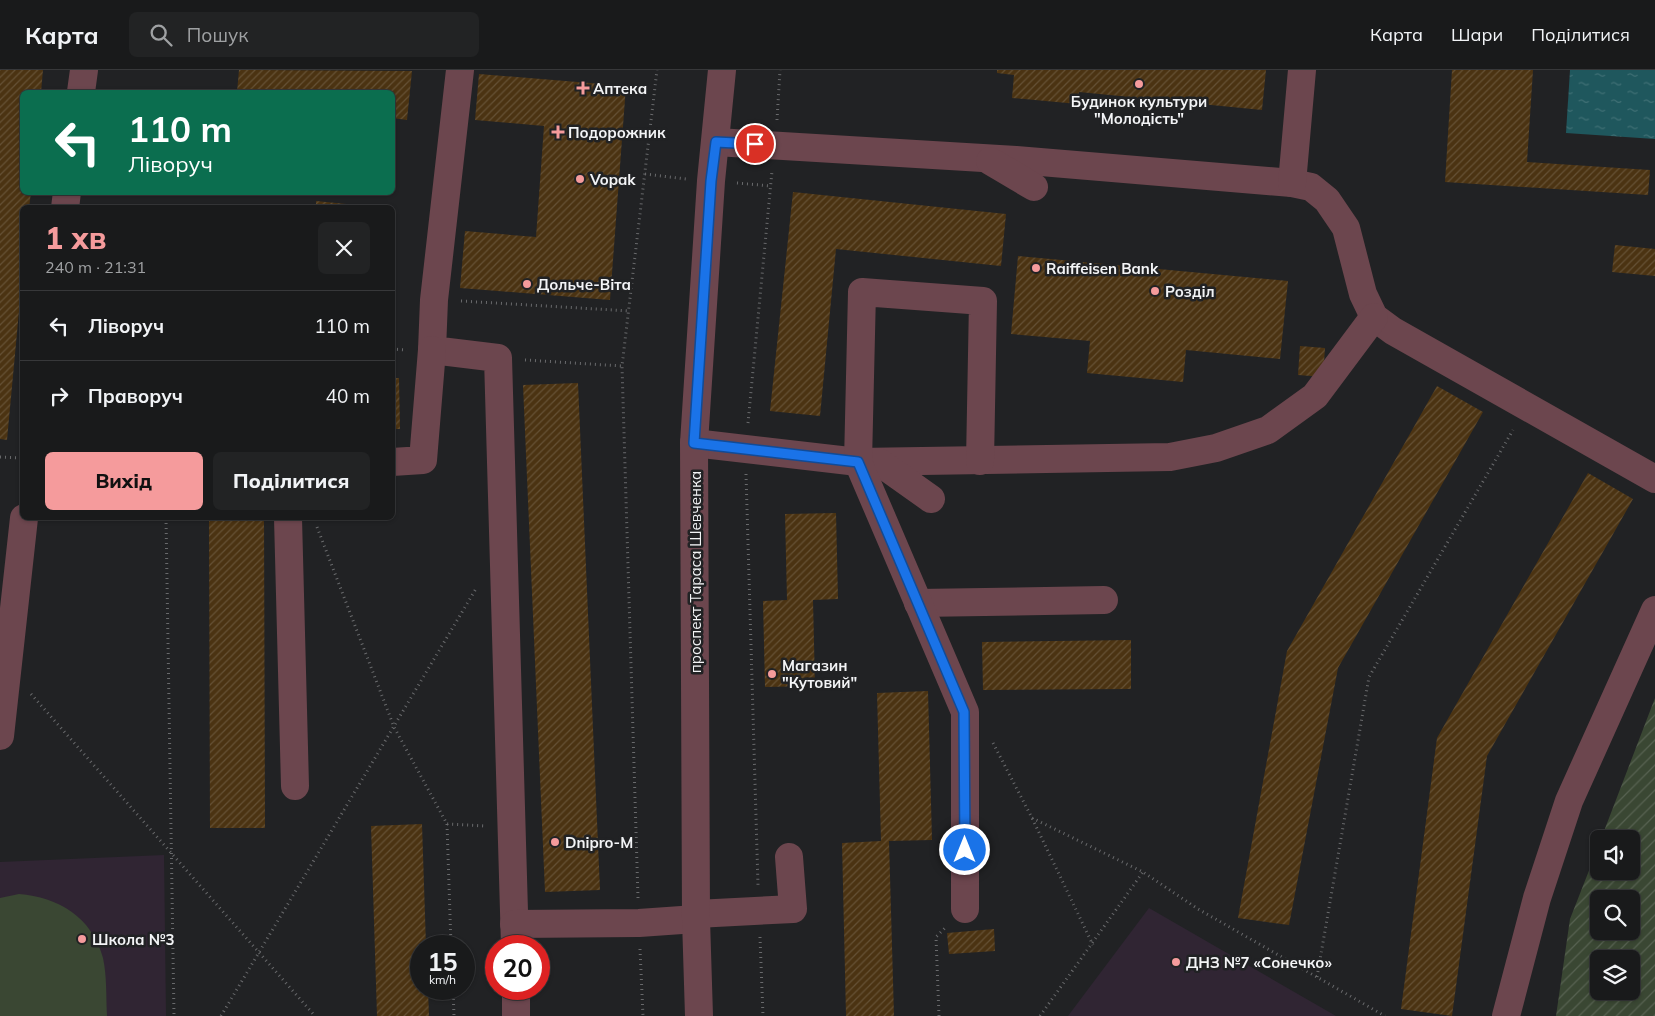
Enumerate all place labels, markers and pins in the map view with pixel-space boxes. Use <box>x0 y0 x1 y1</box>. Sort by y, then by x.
marker: Будинок культури "Молодість" <box>1133 78 1145 90</box>
place label: Аптека <box>593 79 647 98</box>
marker: Аптека <box>577 82 589 94</box>
place label: Будинок культури "Молодість" <box>1071 92 1207 128</box>
place label: Подорожник <box>568 123 666 142</box>
pin <box>734 123 776 165</box>
marker: Подорожник <box>552 126 564 138</box>
place label: Vopak <box>589 170 636 189</box>
marker: Vopak <box>574 173 586 185</box>
place label: Raiffeisen Bank <box>1046 259 1159 278</box>
marker: Raiffeisen Bank <box>1030 262 1042 274</box>
place label: Дольче-Віта <box>537 275 631 294</box>
marker: Дольче-Віта <box>521 278 533 290</box>
place label: Розділ <box>1165 282 1215 301</box>
marker: Розділ <box>1149 285 1161 297</box>
place label: Магазин "Кутовий" <box>782 656 857 692</box>
marker: Магазин "Кутовий" <box>766 668 778 680</box>
place label: Dnipro-M <box>565 833 633 852</box>
marker: Dnipro-M <box>549 836 561 848</box>
place label: Школа №3 <box>92 930 174 949</box>
marker: Школа №3 <box>76 933 88 945</box>
place label: ДНЗ №7 «Сонечко» <box>1186 953 1332 972</box>
marker: ДНЗ №7 «Сонечко» <box>1170 956 1182 968</box>

